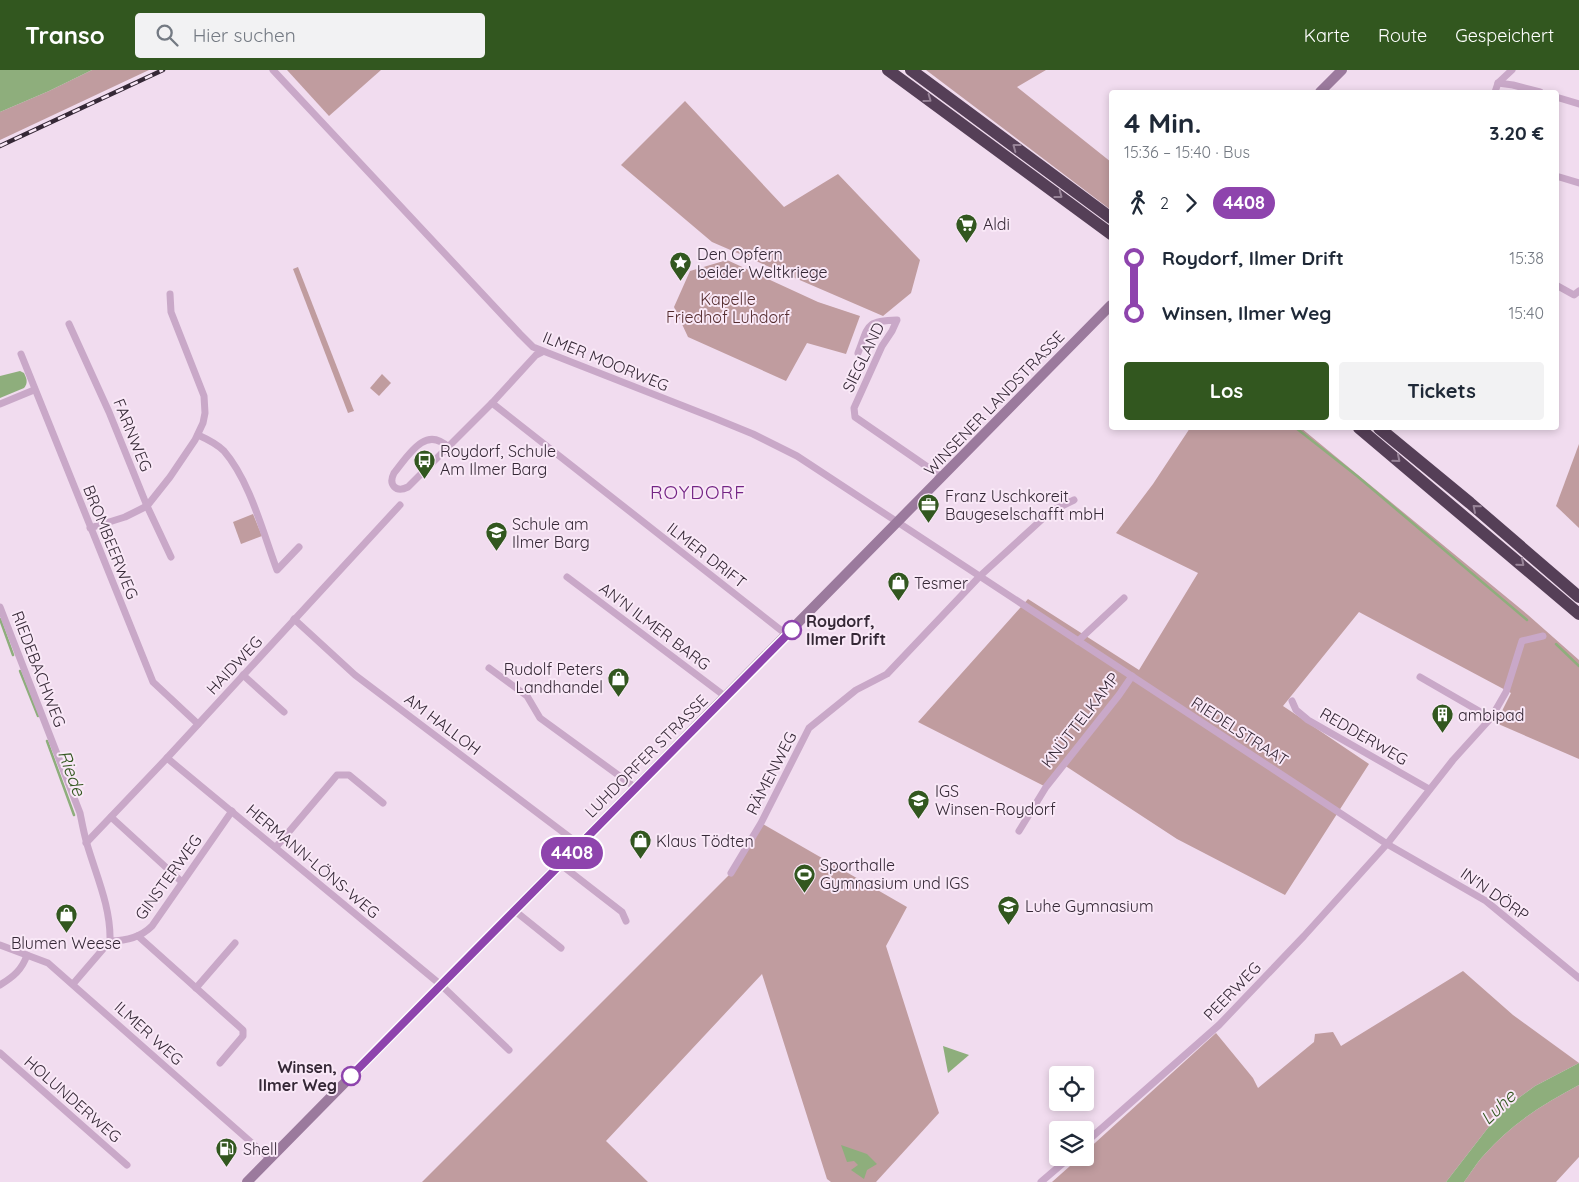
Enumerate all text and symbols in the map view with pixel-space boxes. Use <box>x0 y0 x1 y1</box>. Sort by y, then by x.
search box <box>135 13 485 58</box>
text: Transo <box>25 20 105 50</box>
icon: search <box>153 21 181 49</box>
text: Hier suchen <box>193 23 296 47</box>
text: Karte <box>1304 24 1350 47</box>
text: Route <box>1378 24 1427 47</box>
text: Gespeichert <box>1455 24 1554 47</box>
one-way arrow <box>922 93 931 101</box>
text: 4 Min. <box>1124 105 1202 140</box>
text: 3.20 € <box>1489 121 1544 145</box>
text: 15:36 – 15:40 · Bus <box>1124 142 1250 162</box>
one-way arrow <box>1013 144 1022 152</box>
one-way arrow <box>1053 189 1062 197</box>
icon: walk <box>1124 189 1152 217</box>
icon: forward <box>1177 189 1205 217</box>
text: 4408 <box>1223 191 1265 214</box>
text: 2 <box>1160 193 1169 213</box>
supermarket icon: Aldi <box>955 212 979 243</box>
place label: Aldi <box>983 214 1010 234</box>
place label: Den Opfern beider Weltkriege <box>697 244 828 282</box>
text: Roydorf, Ilmer Drift <box>1162 246 1344 270</box>
text: 15:38 <box>1509 248 1544 268</box>
place icon: Den Opfern beider Weltkriege <box>669 251 693 282</box>
park label: Kapelle Friedhof Luhdorf <box>666 289 790 327</box>
text: Winsen, Ilmer Weg <box>1162 301 1331 325</box>
text: 15:40 <box>1508 303 1544 323</box>
street label: SIEGLAND <box>838 319 888 395</box>
street label: WINSENER LANDSTRASSE <box>919 326 1069 480</box>
street label: ILMER MOORWEG <box>540 327 672 395</box>
button: Los <box>1124 362 1329 420</box>
button: Tickets <box>1339 362 1544 420</box>
street label: FARNWEG <box>109 396 157 474</box>
place label: Roydorf, Schule Am Ilmer Barg <box>440 441 556 479</box>
bus stop icon: Roydorf, Schule Am Ilmer Barg <box>412 448 436 479</box>
one-way arrow <box>1391 453 1400 462</box>
district label: ROYDORF <box>650 480 746 504</box>
street label: BROMBEERWEG <box>79 482 143 602</box>
place label: Franz Uschkoreit Baugeselschafft mbH <box>945 486 1105 524</box>
office icon: Franz Uschkoreit Baugeselschafft mbH <box>917 493 941 524</box>
one-way arrow <box>1473 505 1482 513</box>
place label: Schule am Ilmer Barg <box>512 514 590 552</box>
street label: ILMER DRIFT <box>663 518 751 592</box>
school or university icon: Schule am Ilmer Barg <box>484 521 508 552</box>
one-way arrow <box>1515 558 1524 567</box>
shop icon: Tesmer <box>886 571 910 602</box>
place label: Tesmer <box>914 573 968 593</box>
street label: AN'N ILMER BARG <box>596 578 714 674</box>
street label: RIEDEBACHWEG <box>8 608 70 730</box>
place label: Roydorf, Ilmer Drift <box>806 611 886 649</box>
marker: Roydorf, Ilmer Drift <box>782 620 802 640</box>
street label: HAIDWEG <box>202 631 266 699</box>
place label: Rudolf Peters Landhandel <box>504 659 603 697</box>
shop icon: Rudolf Peters Landhandel <box>607 666 631 697</box>
street label: KNÜTTELKAMP <box>1037 668 1123 772</box>
street label: AM HALLOH <box>401 689 485 759</box>
street label: LUHDORFER STRASSE <box>580 690 712 822</box>
street label: RIEDELSTRAAT <box>1188 692 1293 770</box>
street label: REDDERWEG <box>1316 703 1412 769</box>
building icon: ambipad <box>1430 703 1454 734</box>
place label: ambipad <box>1458 705 1525 725</box>
street label: RÄMENWEG <box>741 728 801 818</box>
water label: Riede <box>53 747 91 800</box>
place label: IGS Winsen-Roydorf <box>935 781 1056 819</box>
school or university icon: IGS Winsen-Roydorf <box>907 788 931 819</box>
street label: HERMANN-LÖNS-WEG <box>242 799 384 923</box>
shop icon: Klaus Tödten <box>628 829 652 860</box>
street label: GINSTERWEG <box>130 830 206 924</box>
place label: Klaus Tödten <box>656 831 754 851</box>
line badge: 4408 <box>537 837 607 869</box>
text: 4408 <box>551 841 593 864</box>
place label: Sporthalle Gymnasium und IGS <box>820 855 969 893</box>
sports icon: Sporthalle Gymnasium und IGS <box>792 862 816 893</box>
street label: IN'N DÖRP <box>1457 863 1533 925</box>
school or university icon: Luhe Gymnasium <box>997 894 1021 925</box>
place label: Luhe Gymnasium <box>1025 896 1153 916</box>
shop icon: Blumen Weese <box>54 902 78 933</box>
place label: Blumen Weese <box>11 933 121 953</box>
street label: PEERWEG <box>1199 957 1265 1025</box>
street label: ILMER WEG <box>111 997 187 1069</box>
street label: HOLUNDERWEG <box>20 1051 126 1147</box>
place label: Winsen, Ilmer Weg <box>258 1057 337 1095</box>
marker: Winsen, Ilmer Weg <box>341 1066 361 1086</box>
map controls <box>1049 1066 1094 1166</box>
button: locate <box>1049 1066 1094 1111</box>
water label: Luhe <box>1476 1084 1521 1129</box>
button: layers <box>1049 1121 1094 1166</box>
fuel station icon: Shell <box>215 1137 239 1168</box>
place label: Shell <box>243 1139 277 1159</box>

